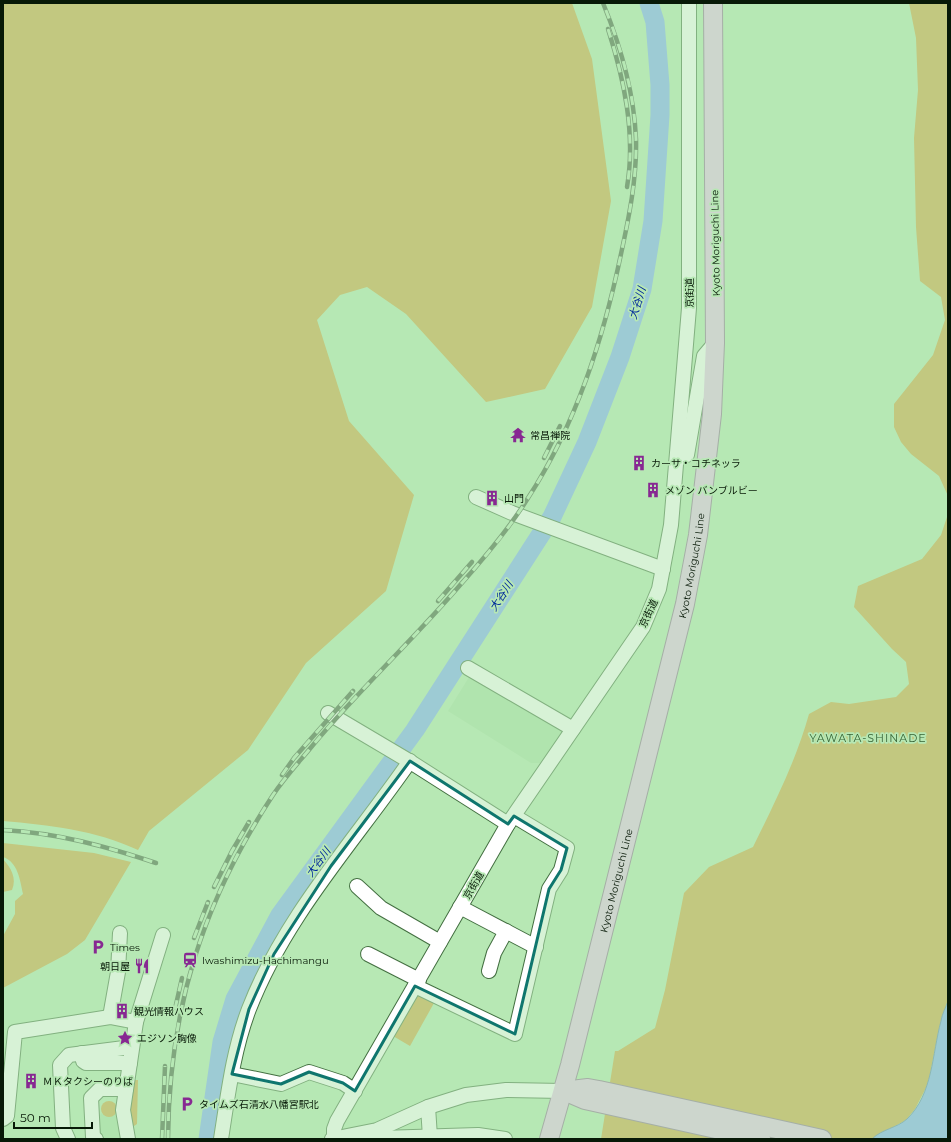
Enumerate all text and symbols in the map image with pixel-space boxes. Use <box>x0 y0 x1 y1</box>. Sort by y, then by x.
street label: Kyoto Moriguchi Line <box>708 190 723 296</box>
street label: 京街道 <box>683 278 696 308</box>
water label: 大谷川 <box>625 284 649 321</box>
temple icon: 常昌禅院 <box>509 426 527 444</box>
place label: 常昌禅院 <box>530 429 570 442</box>
building icon: カーサ・コチネッラ <box>630 454 648 472</box>
place label: カーサ・コチネッラ <box>651 457 741 470</box>
building icon: メゾン バンブルビー <box>644 481 662 499</box>
place label: メゾン バンブルビー <box>665 484 758 497</box>
building icon: 山門 <box>483 489 501 507</box>
place label: 山門 <box>504 492 524 505</box>
street label: Kyoto Moriguchi Line <box>676 512 707 620</box>
water label: 大谷川 <box>486 578 516 614</box>
street label: 京街道 <box>636 597 661 630</box>
district label: YAWATA-SHINADE <box>809 731 927 745</box>
street label: Kyoto Moriguchi Line <box>597 827 636 934</box>
water label: 大谷川 <box>303 844 334 879</box>
street label: 京街道 <box>460 869 487 901</box>
parking icon: Times <box>89 938 107 956</box>
place label: Times <box>110 941 140 954</box>
station icon: Iwashimizu-Hachimangu <box>181 951 199 969</box>
place label: Iwashimizu-Hachimangu <box>202 954 329 967</box>
restaurant icon: 朝日屋 <box>133 957 151 975</box>
place label: 朝日屋 <box>100 960 130 973</box>
building icon: 観光情報ハウス <box>113 1002 131 1020</box>
place label: 観光情報ハウス <box>134 1005 204 1018</box>
place icon: エジソン胸像 <box>116 1029 134 1047</box>
place label: エジソン胸像 <box>137 1032 197 1045</box>
building icon: ＭＫタクシーのりば <box>22 1072 40 1090</box>
place label: ＭＫタクシーのりば <box>43 1075 133 1088</box>
parking icon: タイムズ石清水八幡宮駅北 <box>178 1095 196 1113</box>
place label: タイムズ石清水八幡宮駅北 <box>199 1098 319 1111</box>
scale bar <box>14 1104 92 1130</box>
text: 50 m <box>20 1110 51 1125</box>

